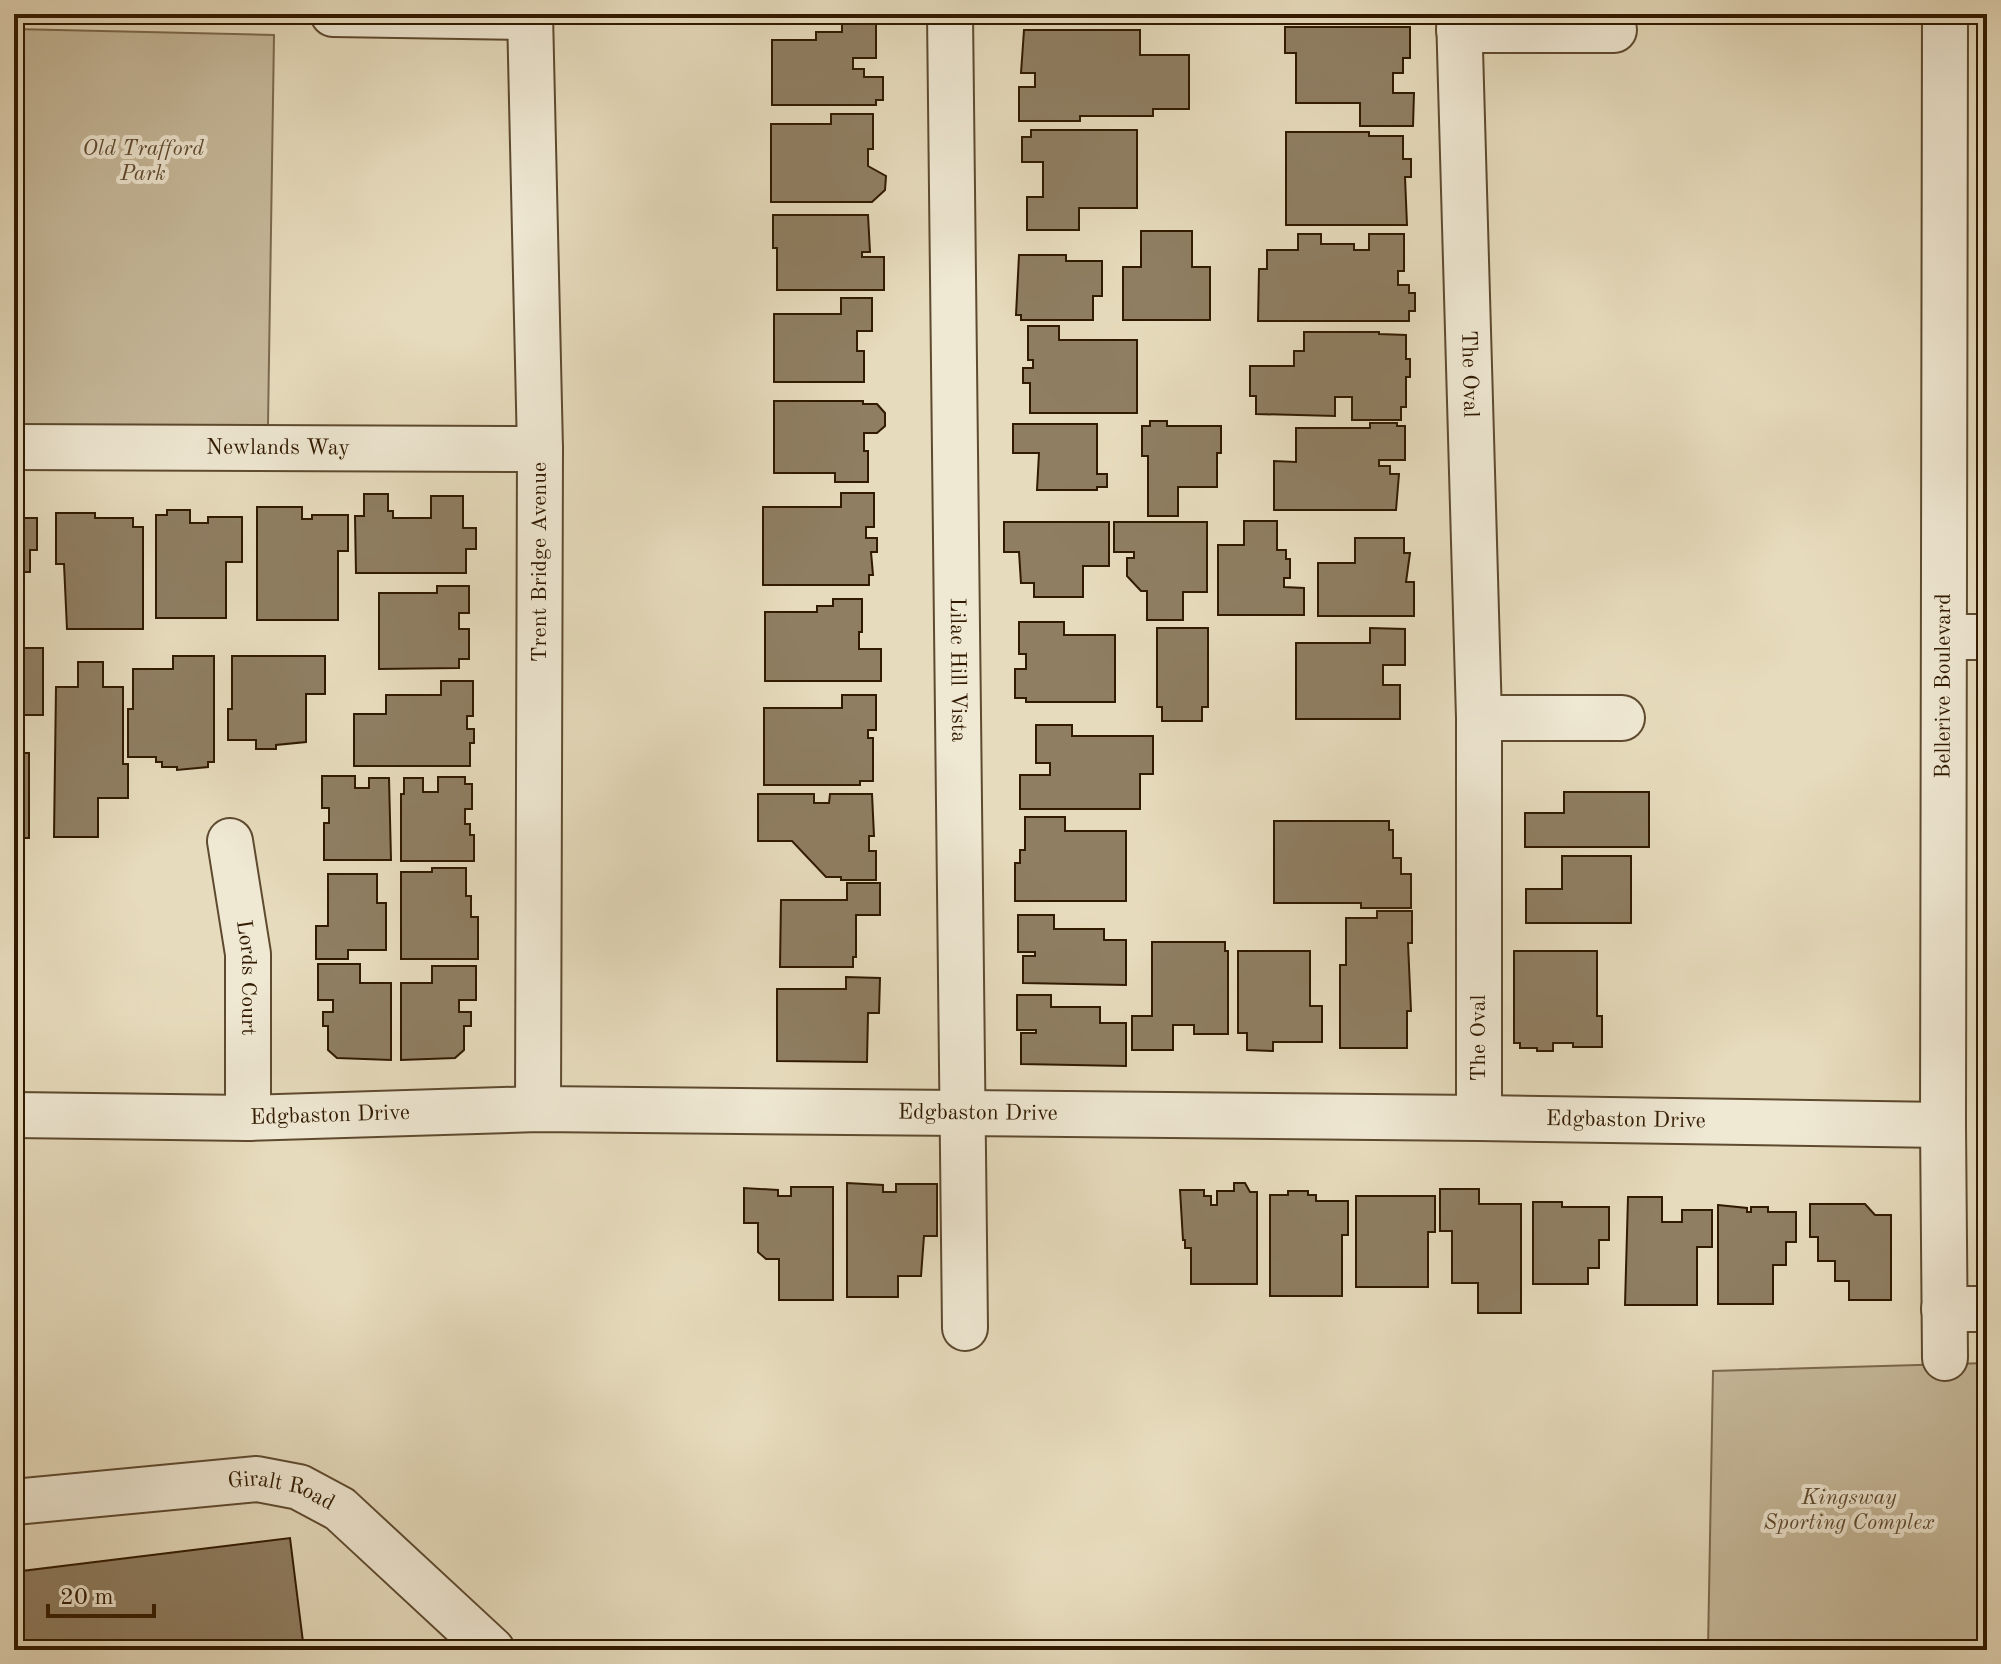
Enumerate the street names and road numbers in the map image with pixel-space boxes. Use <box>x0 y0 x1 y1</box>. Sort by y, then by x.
street label: The Oval <box>1457 330 1481 418</box>
street label: Newlands Way <box>206 437 350 459</box>
street label: Trent Bridge Avenue <box>529 462 551 662</box>
street label: Bellerive Boulevard <box>1933 593 1955 779</box>
street label: Lilac Hill Vista <box>946 597 969 743</box>
street label: Lords Court <box>232 918 259 1036</box>
street label: The Oval <box>1468 994 1490 1082</box>
street label: Edgbaston Drive <box>898 1101 1058 1125</box>
street label: Edgbaston Drive <box>250 1102 410 1129</box>
street label: Edgbaston Drive <box>1546 1108 1706 1132</box>
street label: Giralt Road <box>227 1468 338 1515</box>

